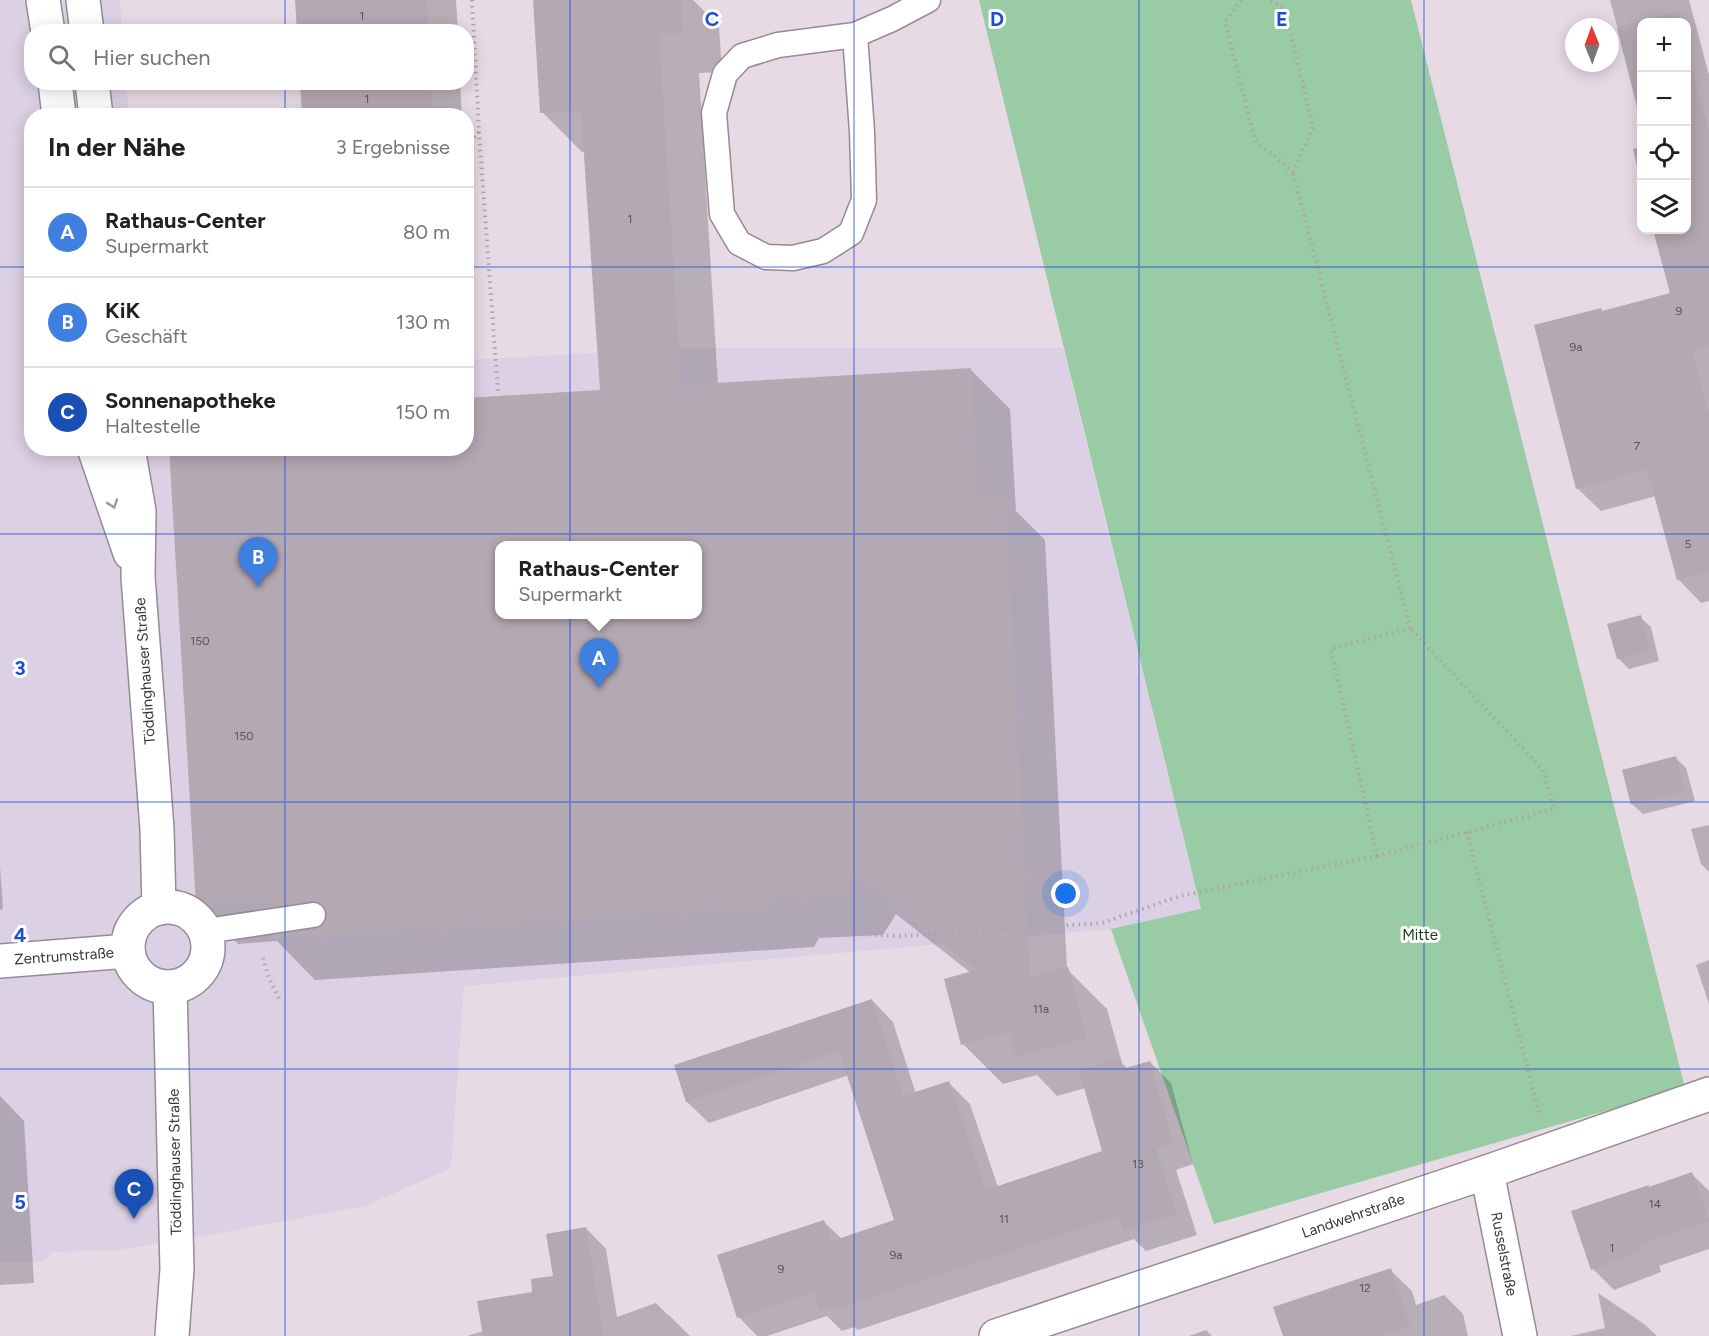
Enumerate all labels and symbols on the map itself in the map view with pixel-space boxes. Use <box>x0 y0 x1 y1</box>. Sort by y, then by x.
text: C <box>705 7 719 31</box>
text: D <box>990 7 1004 31</box>
text: E <box>1276 7 1288 31</box>
house number: 1 <box>360 9 364 23</box>
north arrow <box>1565 18 1619 72</box>
house number: 1 <box>365 92 369 106</box>
house number: 1 <box>628 212 632 226</box>
house number: 9 <box>1676 304 1683 318</box>
house number: 9a <box>1570 340 1582 354</box>
house number: 7 <box>1634 439 1641 453</box>
one-way arrow <box>106 498 119 509</box>
house number: 5 <box>1685 537 1692 551</box>
pin: B <box>238 538 278 587</box>
street label: Töddinghauser Straße <box>131 597 159 745</box>
house number: 150 <box>190 634 210 648</box>
pin: A <box>580 638 618 688</box>
text: 3 <box>14 656 26 680</box>
house number: 150 <box>234 729 254 743</box>
your location <box>1051 879 1080 908</box>
text: 4 <box>14 923 27 947</box>
park label: Mitte <box>1402 926 1438 944</box>
street label: Zentrumstraße <box>13 944 115 968</box>
house number: 11a <box>1033 1002 1049 1016</box>
street label: Töddinghauser Straße <box>165 1088 185 1236</box>
house number: 13 <box>1132 1157 1144 1171</box>
pin: C <box>114 1170 154 1219</box>
text: 5 <box>14 1190 26 1214</box>
street label: Landwehrstraße <box>1299 1190 1407 1242</box>
house number: 14 <box>1649 1197 1662 1211</box>
street label: Russelstraße <box>1487 1210 1521 1298</box>
house number: 11 <box>999 1212 1009 1226</box>
house number: 1 <box>1610 1241 1614 1255</box>
house number: 9a <box>890 1248 902 1262</box>
house number: 9 <box>778 1262 785 1276</box>
house number: 12 <box>1359 1281 1371 1295</box>

